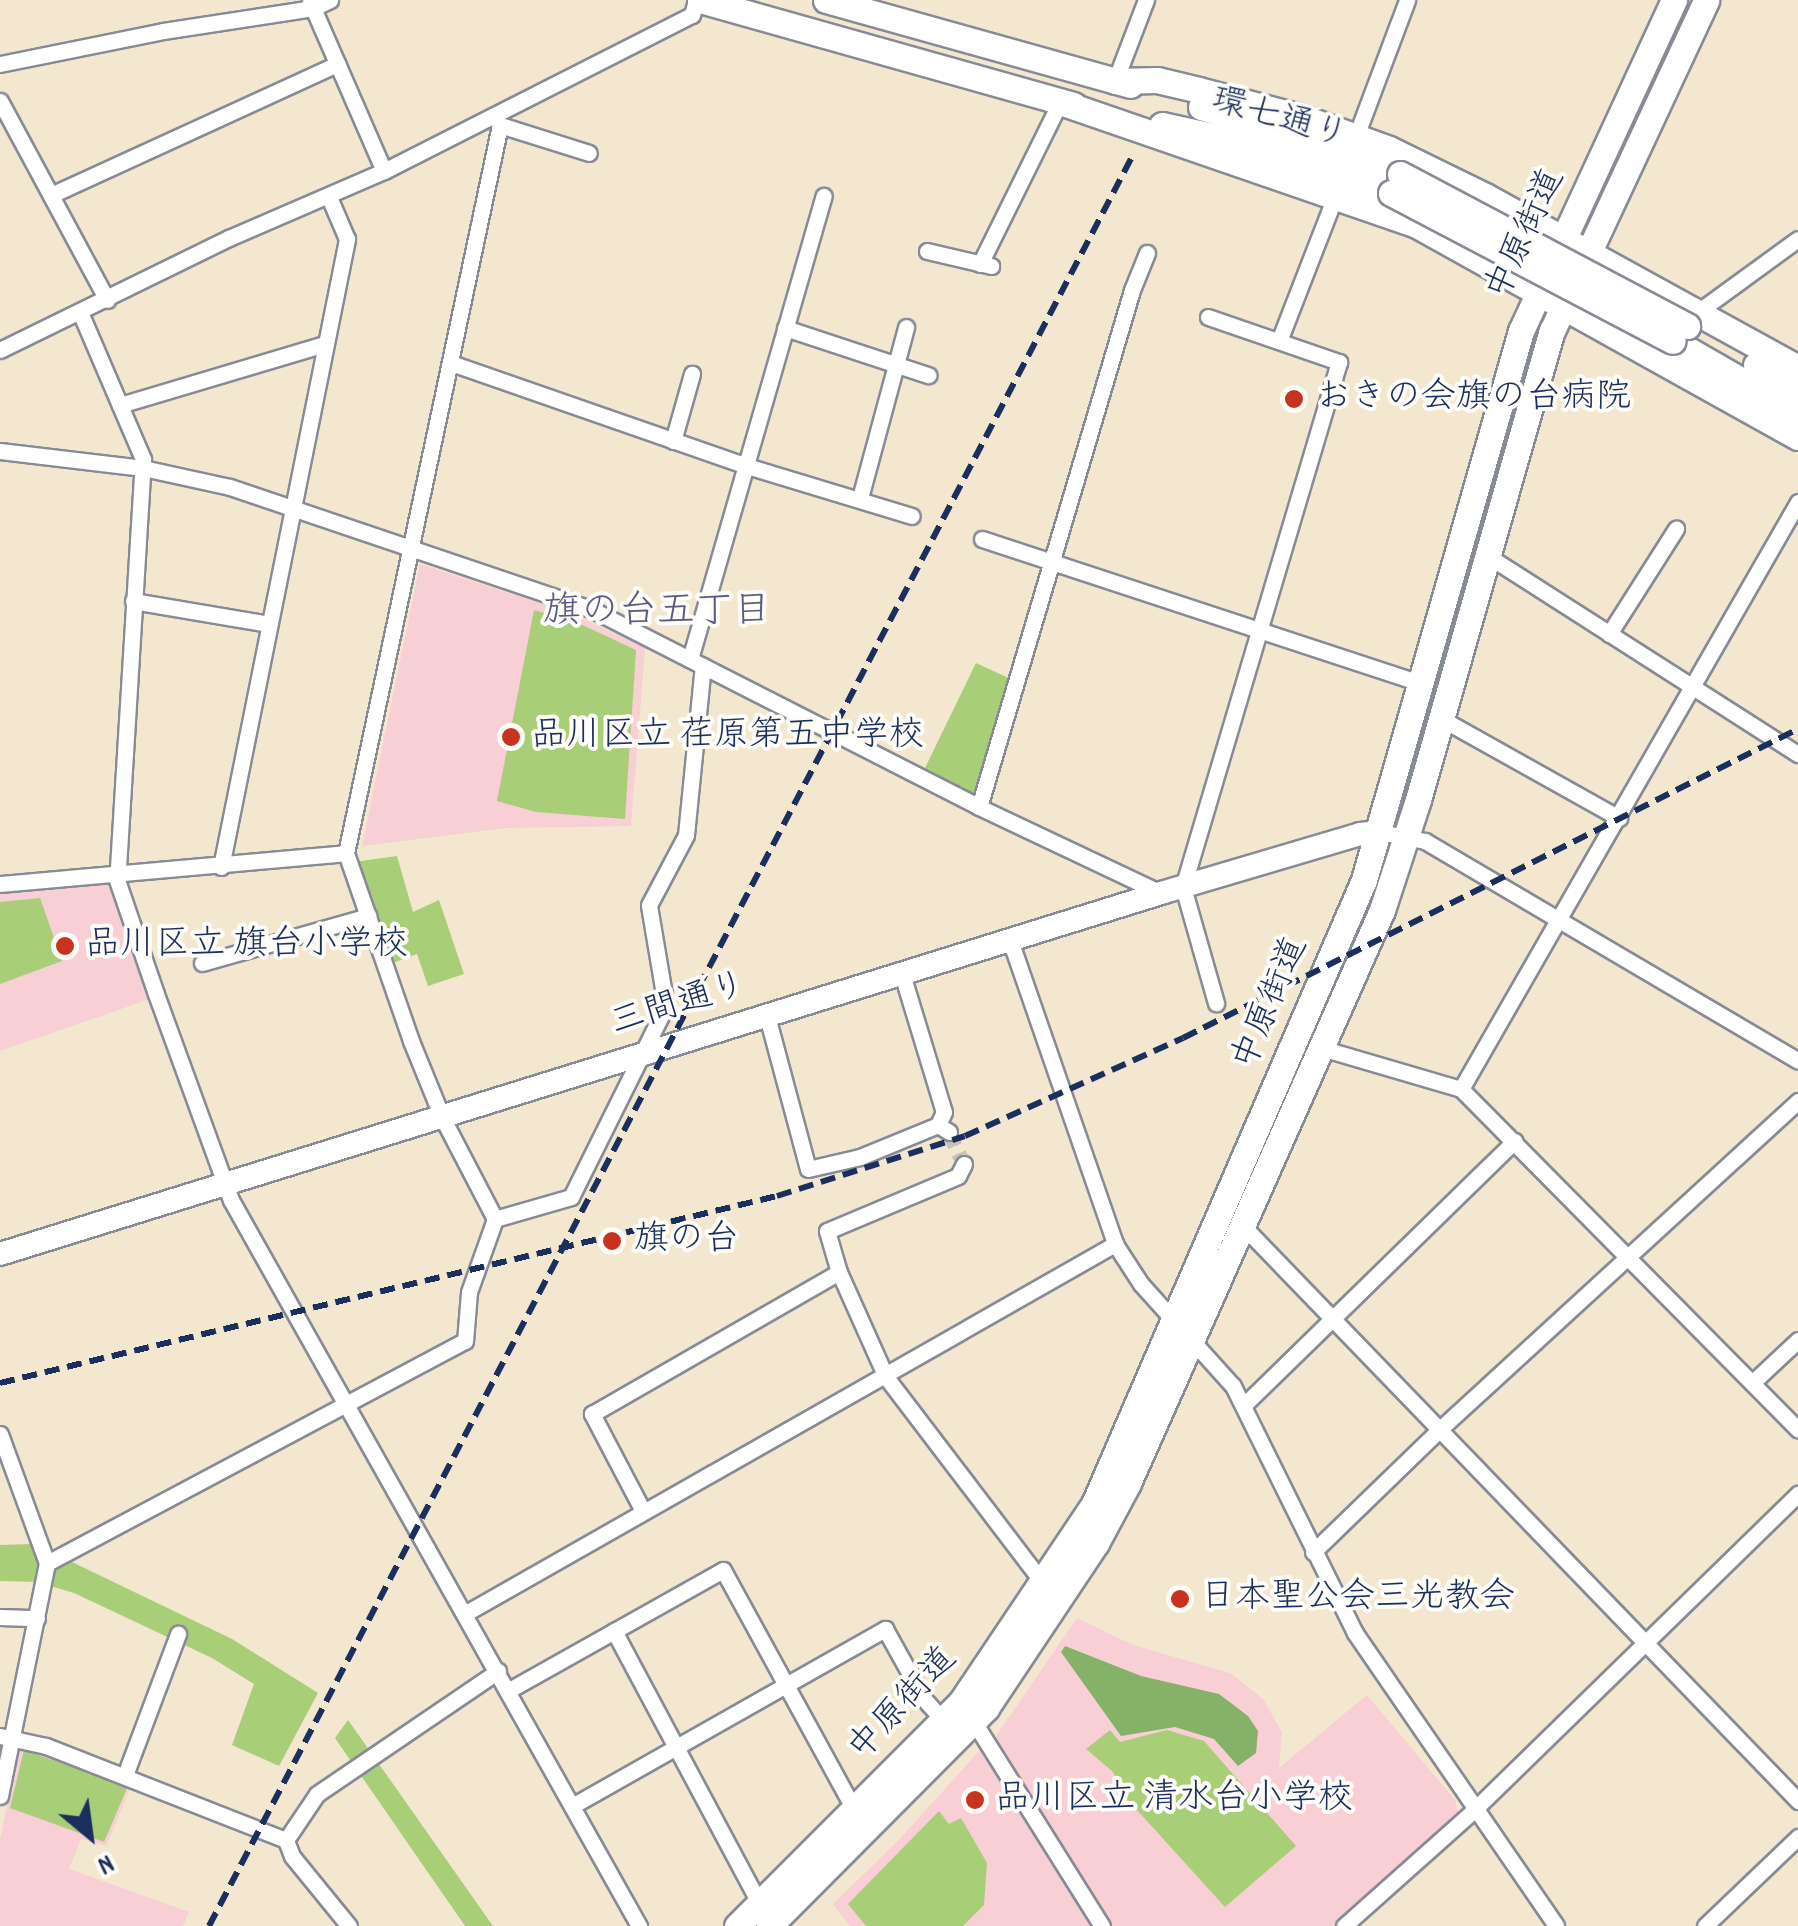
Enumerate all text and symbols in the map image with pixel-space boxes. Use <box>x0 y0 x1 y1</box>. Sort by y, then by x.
street label: 環七通り <box>1206 81 1352 159</box>
street label: 中原街道 <box>1478 163 1576 307</box>
place label: おきの会旗の台病院 <box>1316 378 1631 420</box>
marker: おきの会旗の台病院 <box>1281 386 1307 412</box>
district label: 旗の台五丁目 <box>543 591 771 637</box>
place label: 品川区立 荏原第五中学校 <box>531 716 924 758</box>
marker: 品川区立 荏原第五中学校 <box>500 726 522 748</box>
place label: 品川区立 旗台小学校 <box>85 925 408 967</box>
street label: 中原街道 <box>1225 931 1319 1077</box>
marker: 品川区立 旗台小学校 <box>54 935 76 957</box>
street label: 三間通り <box>606 965 752 1047</box>
place label: 旗の台 <box>634 1220 739 1262</box>
marker: 旗の台 <box>599 1228 625 1254</box>
place label: 日本聖公会三光教会 <box>1200 1578 1515 1620</box>
marker: 日本聖公会三光教会 <box>1169 1588 1191 1610</box>
street label: 中原街道 <box>841 1639 967 1771</box>
place label: 品川区立 清水台小学校 <box>995 1779 1353 1821</box>
north arrow <box>40 1786 140 1886</box>
marker: 品川区立 清水台小学校 <box>964 1789 986 1811</box>
text: N <box>89 1841 120 1883</box>

